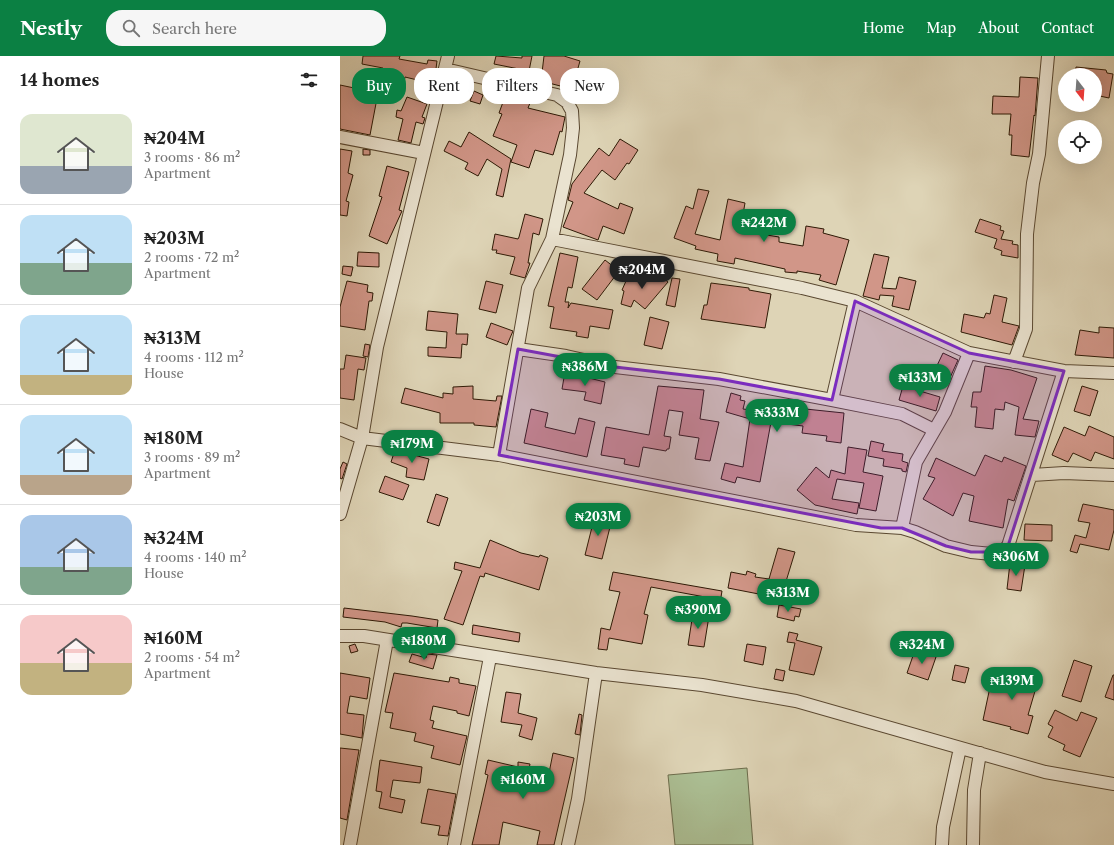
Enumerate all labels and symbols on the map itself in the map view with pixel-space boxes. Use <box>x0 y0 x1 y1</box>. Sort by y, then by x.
north arrow <box>1058 68 1102 112</box>
pin: ₦242M <box>736 209 792 243</box>
pin: ₦204M <box>614 256 670 290</box>
pin: ₦386M <box>557 353 613 387</box>
pin: ₦133M <box>892 364 948 398</box>
pin: ₦333M <box>749 399 805 433</box>
pin: ₦179M <box>384 430 440 464</box>
pin: ₦203M <box>570 503 626 537</box>
pin: ₦306M <box>988 543 1044 577</box>
pin: ₦313M <box>760 579 816 613</box>
pin: ₦390M <box>670 596 726 630</box>
pin: ₦180M <box>396 627 452 661</box>
pin: ₦324M <box>894 631 950 665</box>
pin: ₦139M <box>984 667 1040 701</box>
pin: ₦160M <box>495 766 551 800</box>

